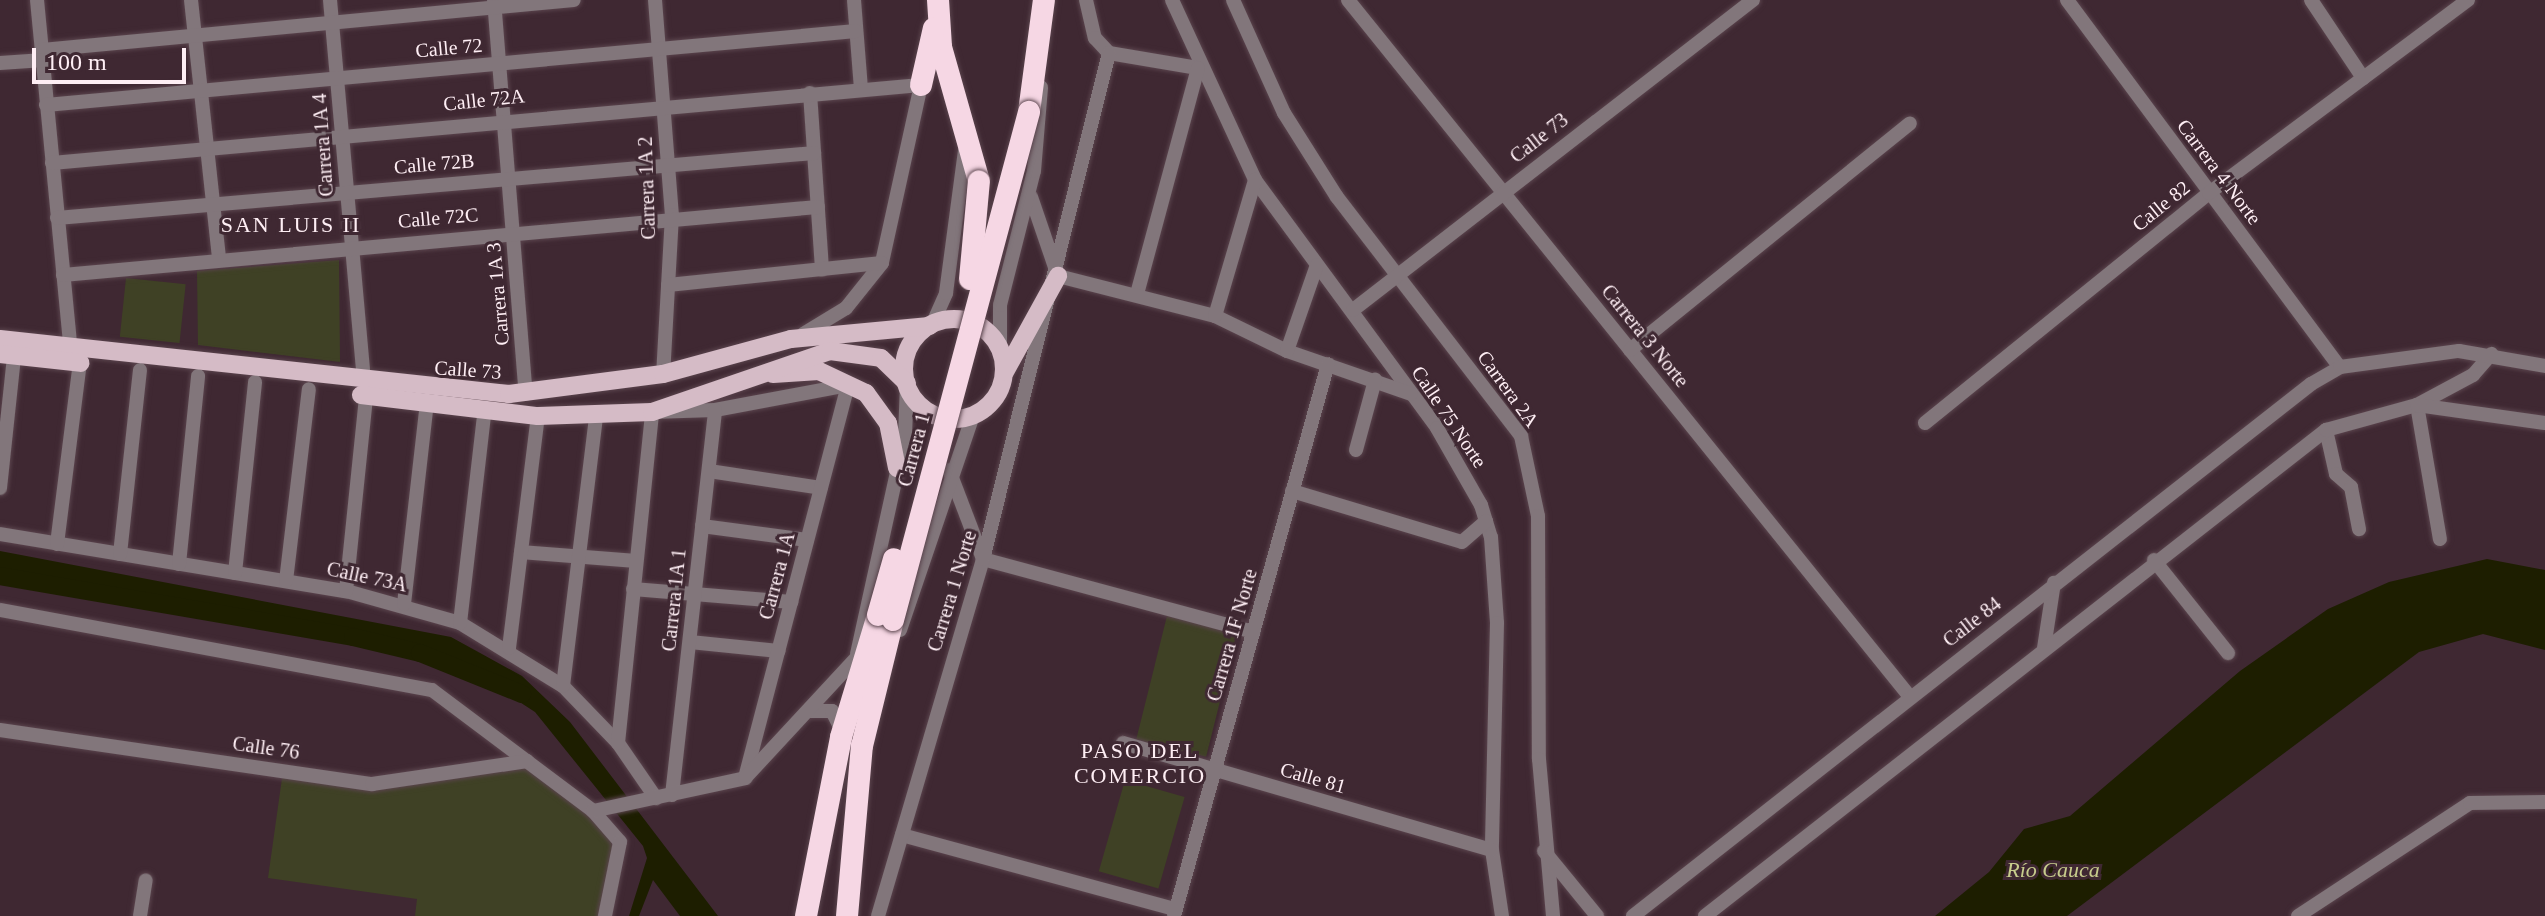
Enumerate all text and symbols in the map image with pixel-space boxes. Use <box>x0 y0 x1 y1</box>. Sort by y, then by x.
scale bar <box>36 32 190 82</box>
street label: Calle 72 <box>414 33 484 63</box>
text: 100 m <box>46 49 107 75</box>
street label: Calle 72A <box>442 84 526 116</box>
street label: Carrera 1A 4 <box>307 92 339 198</box>
street label: Calle 73 <box>1505 108 1573 168</box>
street label: Carrera 4 Norte <box>2172 115 2266 229</box>
street label: Carrera 1A 2 <box>633 135 661 241</box>
street label: Calle 72B <box>393 149 475 179</box>
street label: Calle 82 <box>2127 176 2195 236</box>
street label: Calle 72C <box>397 203 479 233</box>
district label: SAN LUIS II <box>221 212 361 238</box>
street label: Carrera 1A 3 <box>481 241 515 347</box>
street label: Carrera 3 Norte <box>1596 280 1694 392</box>
street label: Carrera 2A <box>1472 346 1544 432</box>
street label: Calle 73 <box>434 356 502 384</box>
street label: Calle 75 Norte <box>1406 361 1492 473</box>
street label: Carrera 1 <box>893 411 935 489</box>
street label: Carrera 1 Norte <box>922 527 982 655</box>
street label: Carrera 1A <box>754 530 800 622</box>
street label: Carrera 1A 1 <box>657 547 691 653</box>
street label: Calle 73A <box>325 557 409 597</box>
street label: Carrera 1F Norte <box>1202 566 1262 704</box>
street label: Calle 84 <box>1938 592 2006 652</box>
street label: Calle 76 <box>231 731 301 765</box>
district label: PASO DEL COMERCIO <box>1074 737 1206 788</box>
street label: Calle 81 <box>1277 757 1349 799</box>
water label: Río Cauca <box>2006 857 2100 883</box>

